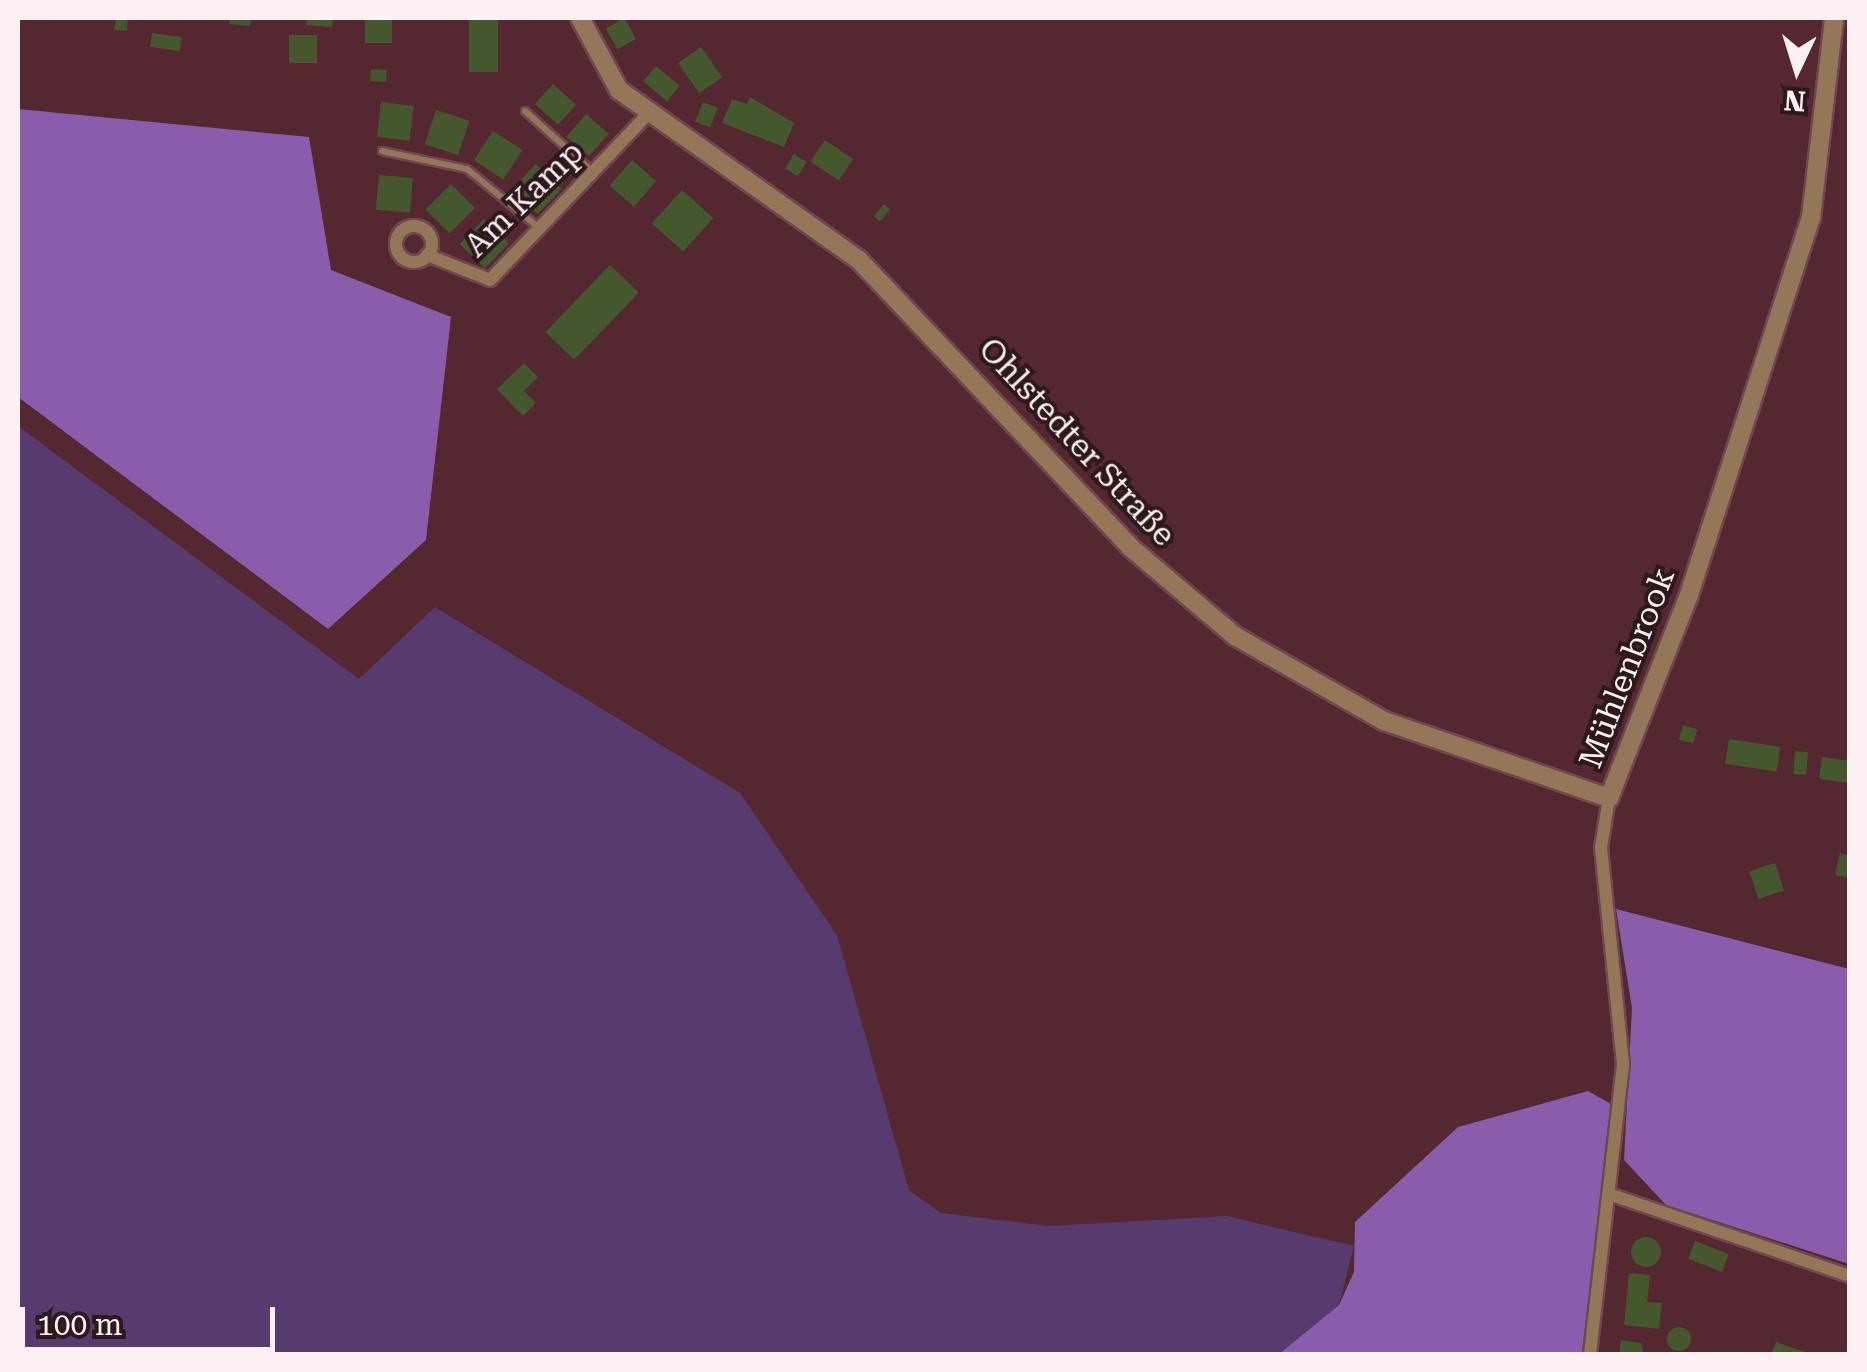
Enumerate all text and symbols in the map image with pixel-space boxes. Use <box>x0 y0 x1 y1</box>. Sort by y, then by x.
north arrow <box>1747 20 1847 120</box>
text: N <box>1783 83 1807 118</box>
street label: Am Kamp <box>457 133 591 265</box>
street label: Ohlstedter Straße <box>971 330 1183 554</box>
street label: Mühlenbrook <box>1571 563 1683 773</box>
scale bar <box>25 1287 280 1349</box>
text: 100 m <box>37 1307 122 1342</box>

